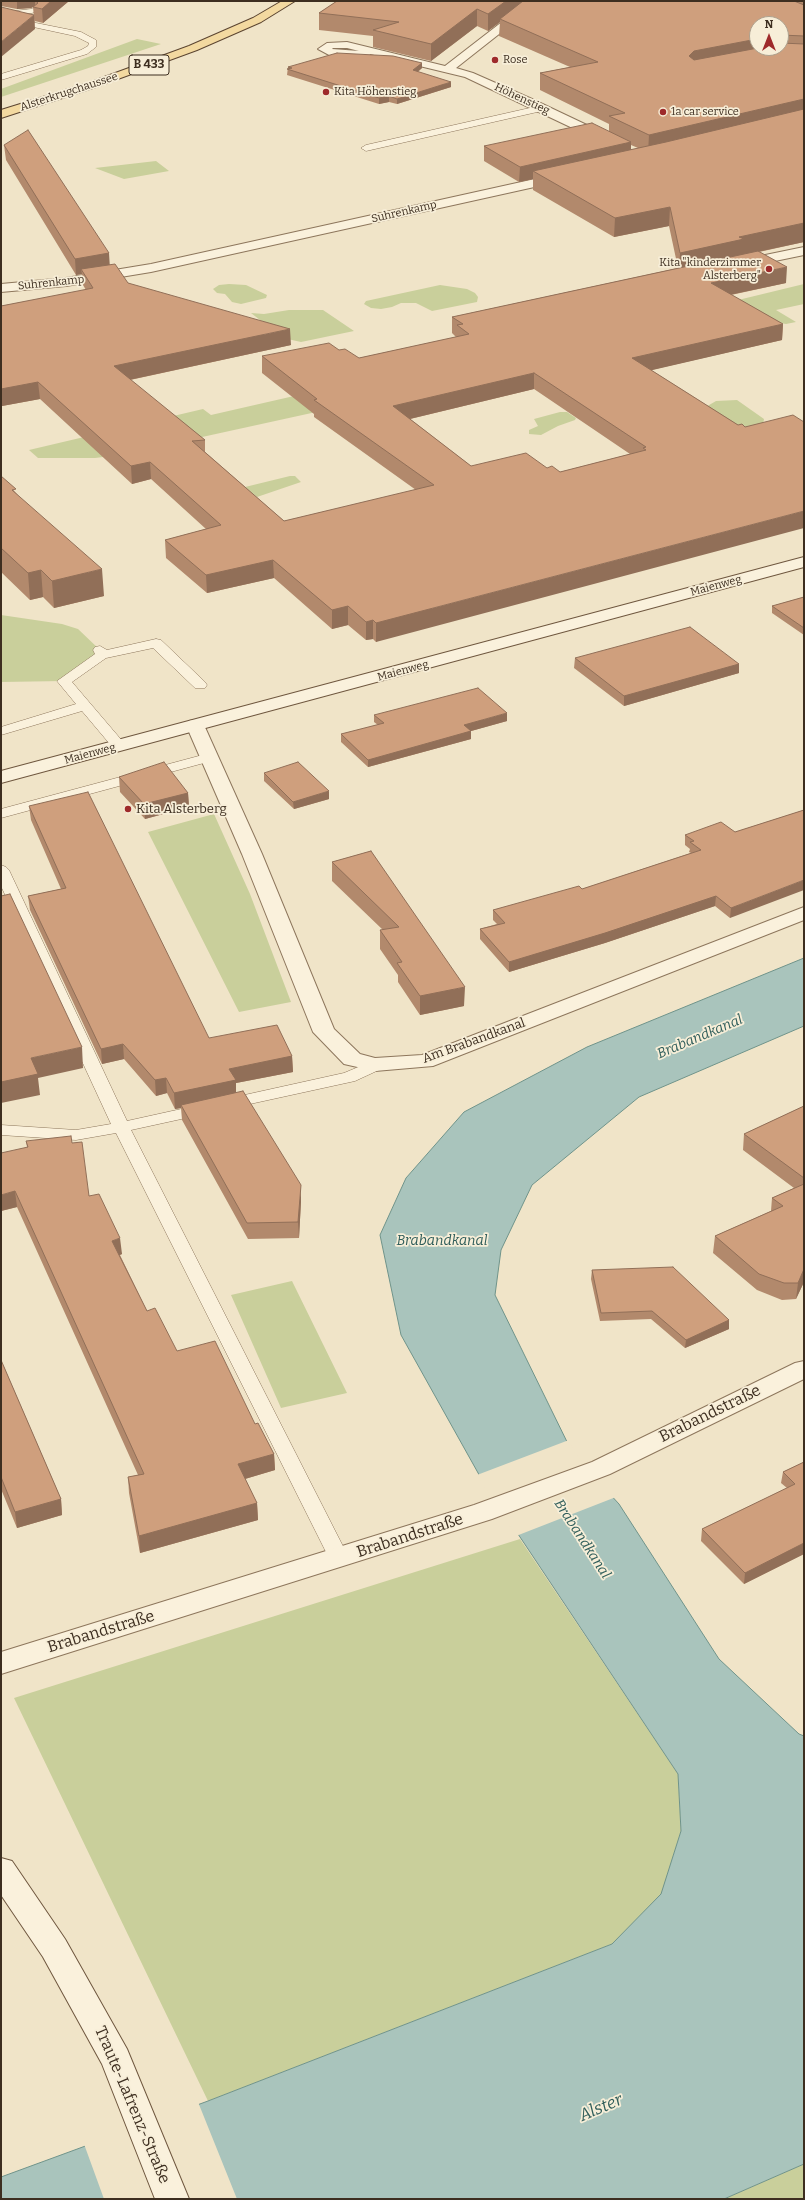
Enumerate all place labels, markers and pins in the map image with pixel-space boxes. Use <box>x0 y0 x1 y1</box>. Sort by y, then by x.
place label: Rose <box>503 53 528 67</box>
marker: Rose <box>490 55 500 65</box>
place label: Kita Höhenstieg <box>334 85 416 99</box>
marker: Kita Höhenstieg <box>321 87 331 97</box>
place label: 1a car service <box>671 105 739 119</box>
marker: 1a car service <box>658 107 668 117</box>
place label: Kita "kinderzimmer Alsterberg" <box>659 256 761 282</box>
marker: Kita "kinderzimmer Alsterberg" <box>764 264 774 274</box>
place label: Kita Alsterberg <box>136 801 227 817</box>
marker: Kita Alsterberg <box>123 804 133 814</box>

